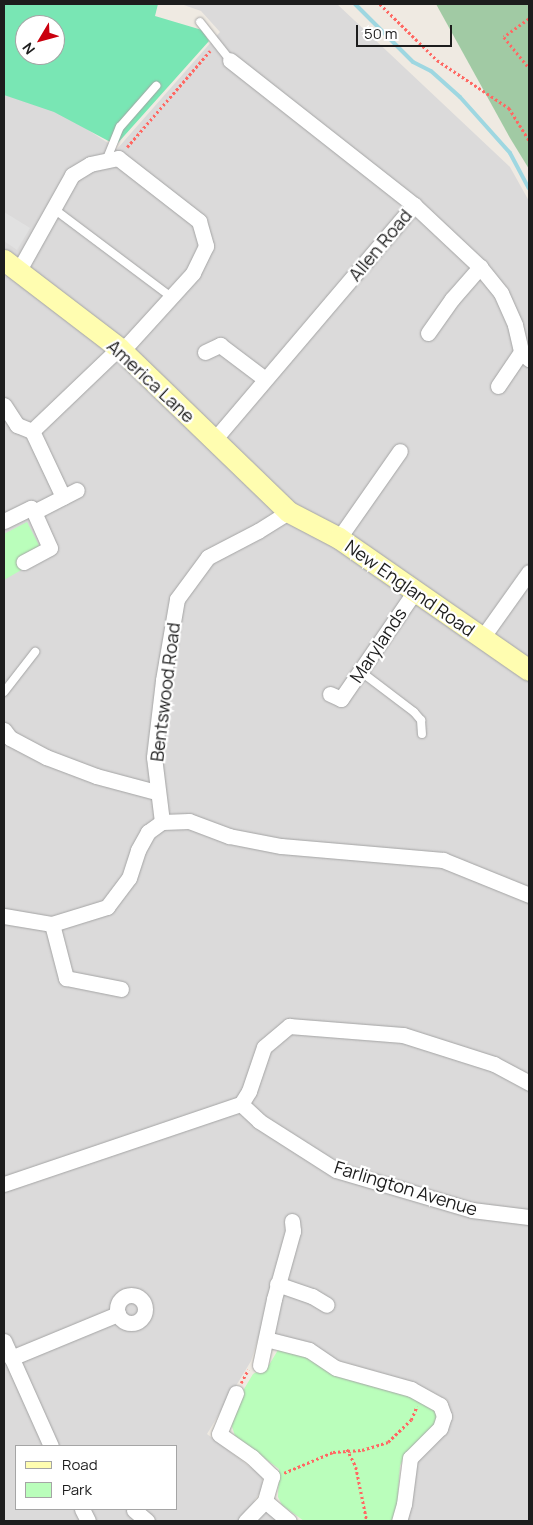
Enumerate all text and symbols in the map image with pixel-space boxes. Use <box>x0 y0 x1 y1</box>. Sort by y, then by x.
north arrow <box>15 15 65 65</box>
scale bar <box>358 15 454 47</box>
text: 50 m <box>364 23 398 44</box>
text: N <box>18 39 39 58</box>
street label: Allen Road <box>344 205 416 285</box>
street label: America Lane <box>103 335 199 427</box>
street label: New England Road <box>341 535 479 641</box>
street label: Marylands <box>345 603 411 687</box>
street label: Bentswood Road <box>146 621 184 763</box>
street label: Farlington Avenue <box>332 1156 480 1220</box>
legend <box>15 1445 178 1510</box>
text: Road <box>62 1454 98 1475</box>
text: Park <box>62 1479 92 1500</box>

